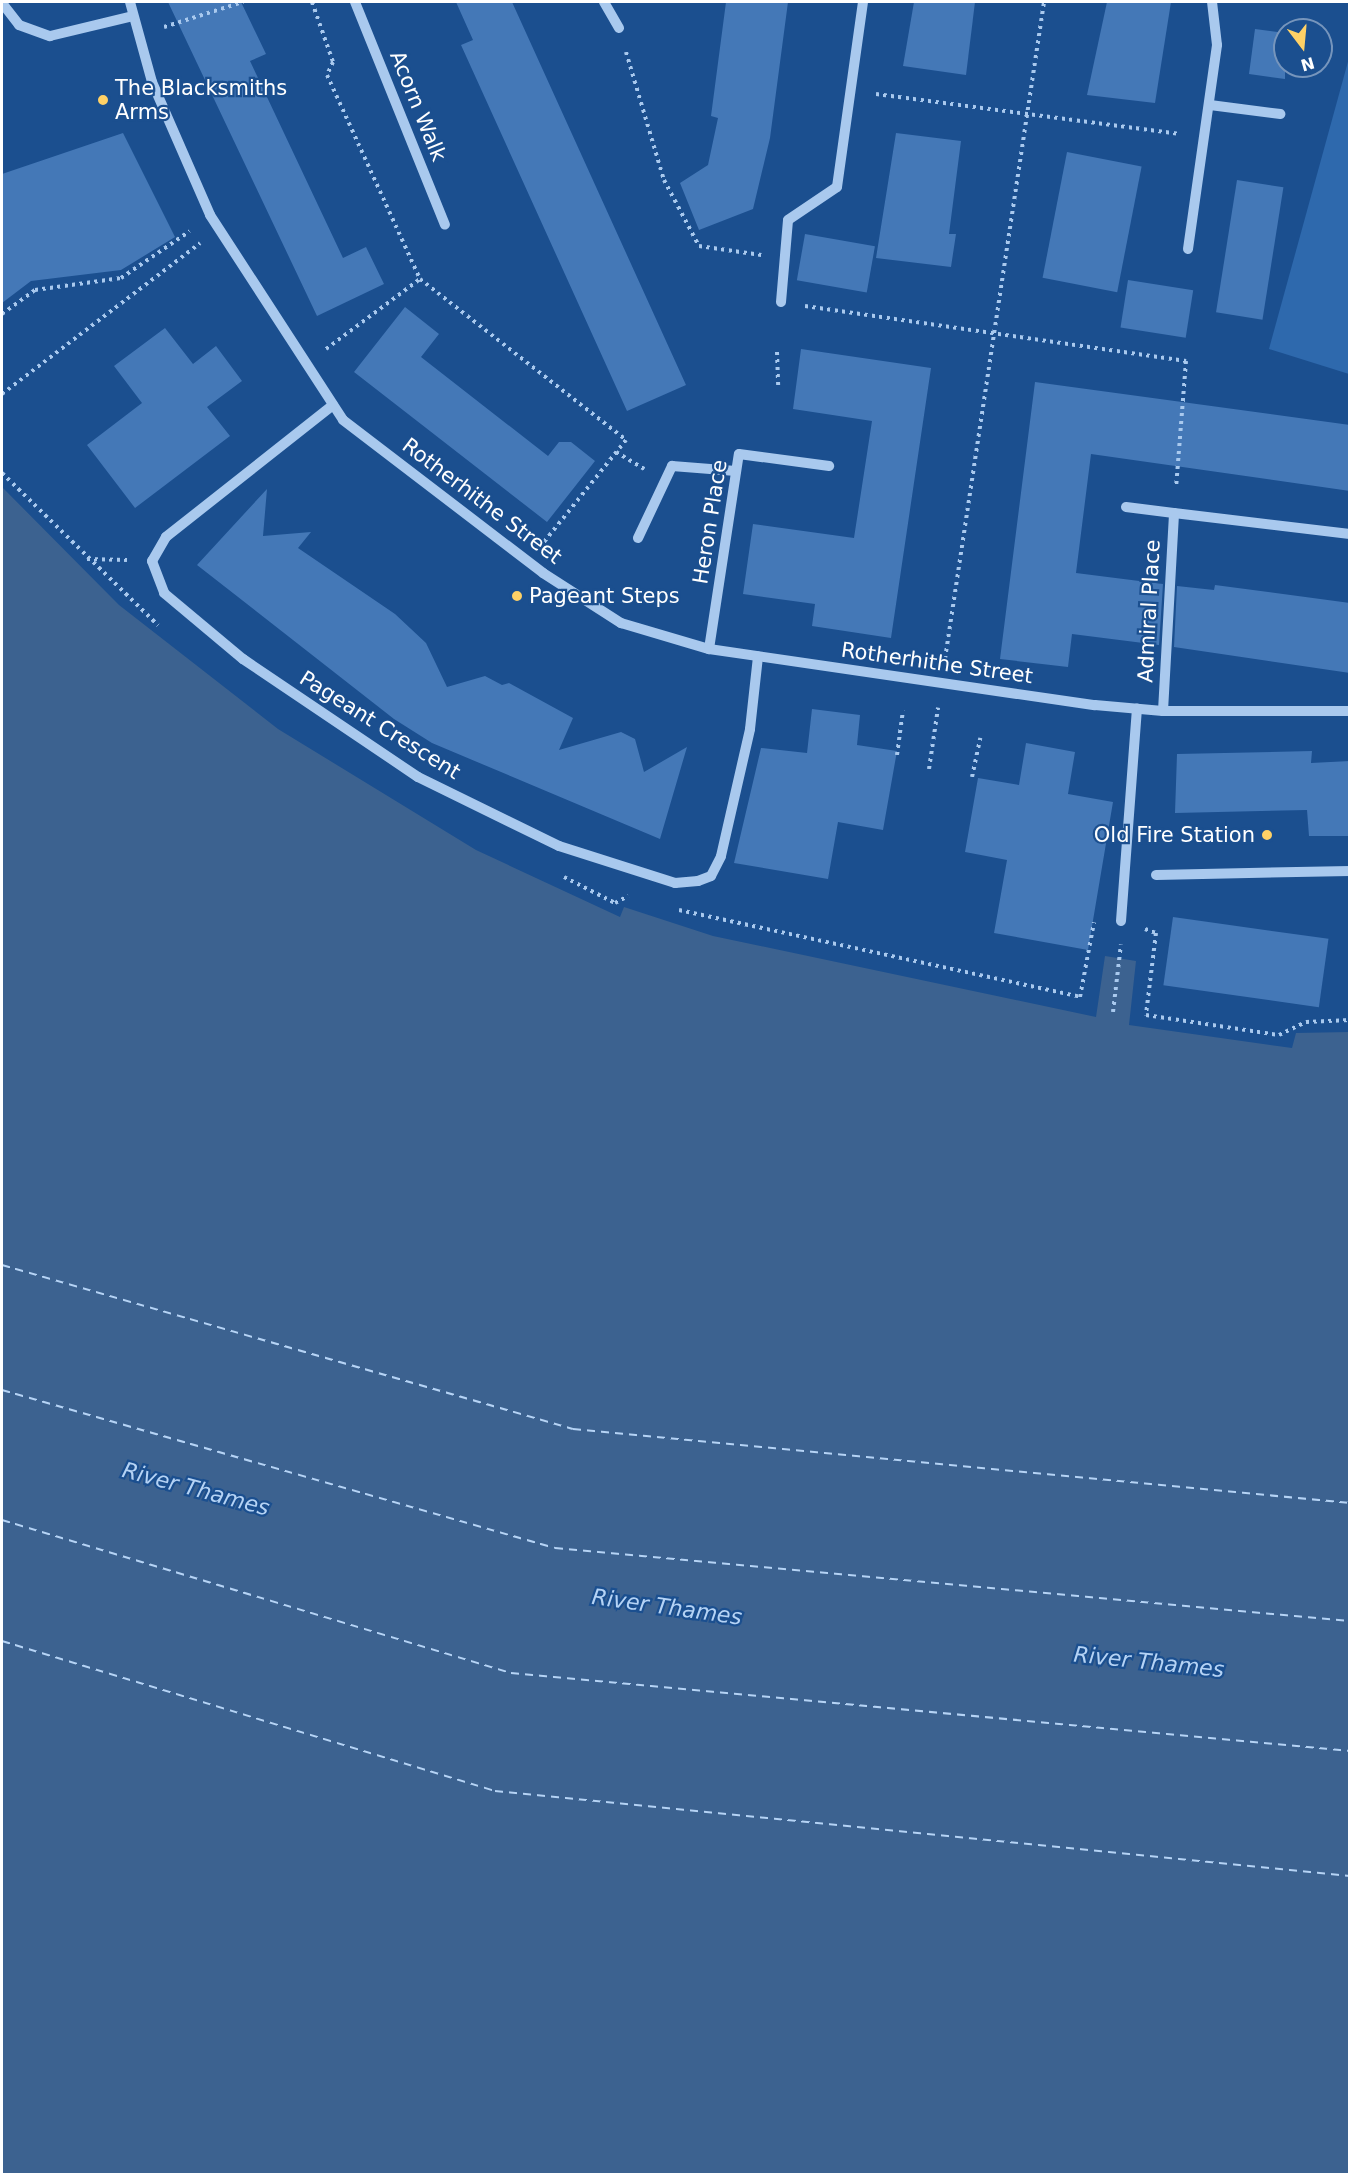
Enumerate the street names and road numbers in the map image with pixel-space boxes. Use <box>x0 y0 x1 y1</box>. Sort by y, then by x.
street label: Acorn Walk <box>384 47 452 165</box>
street label: Rotherhithe Street <box>397 433 567 569</box>
street label: Heron Place <box>688 458 732 586</box>
street label: Admiral Place <box>1133 539 1165 683</box>
street label: Rotherhithe Street <box>840 637 1034 689</box>
street label: Pageant Crescent <box>295 665 465 785</box>

